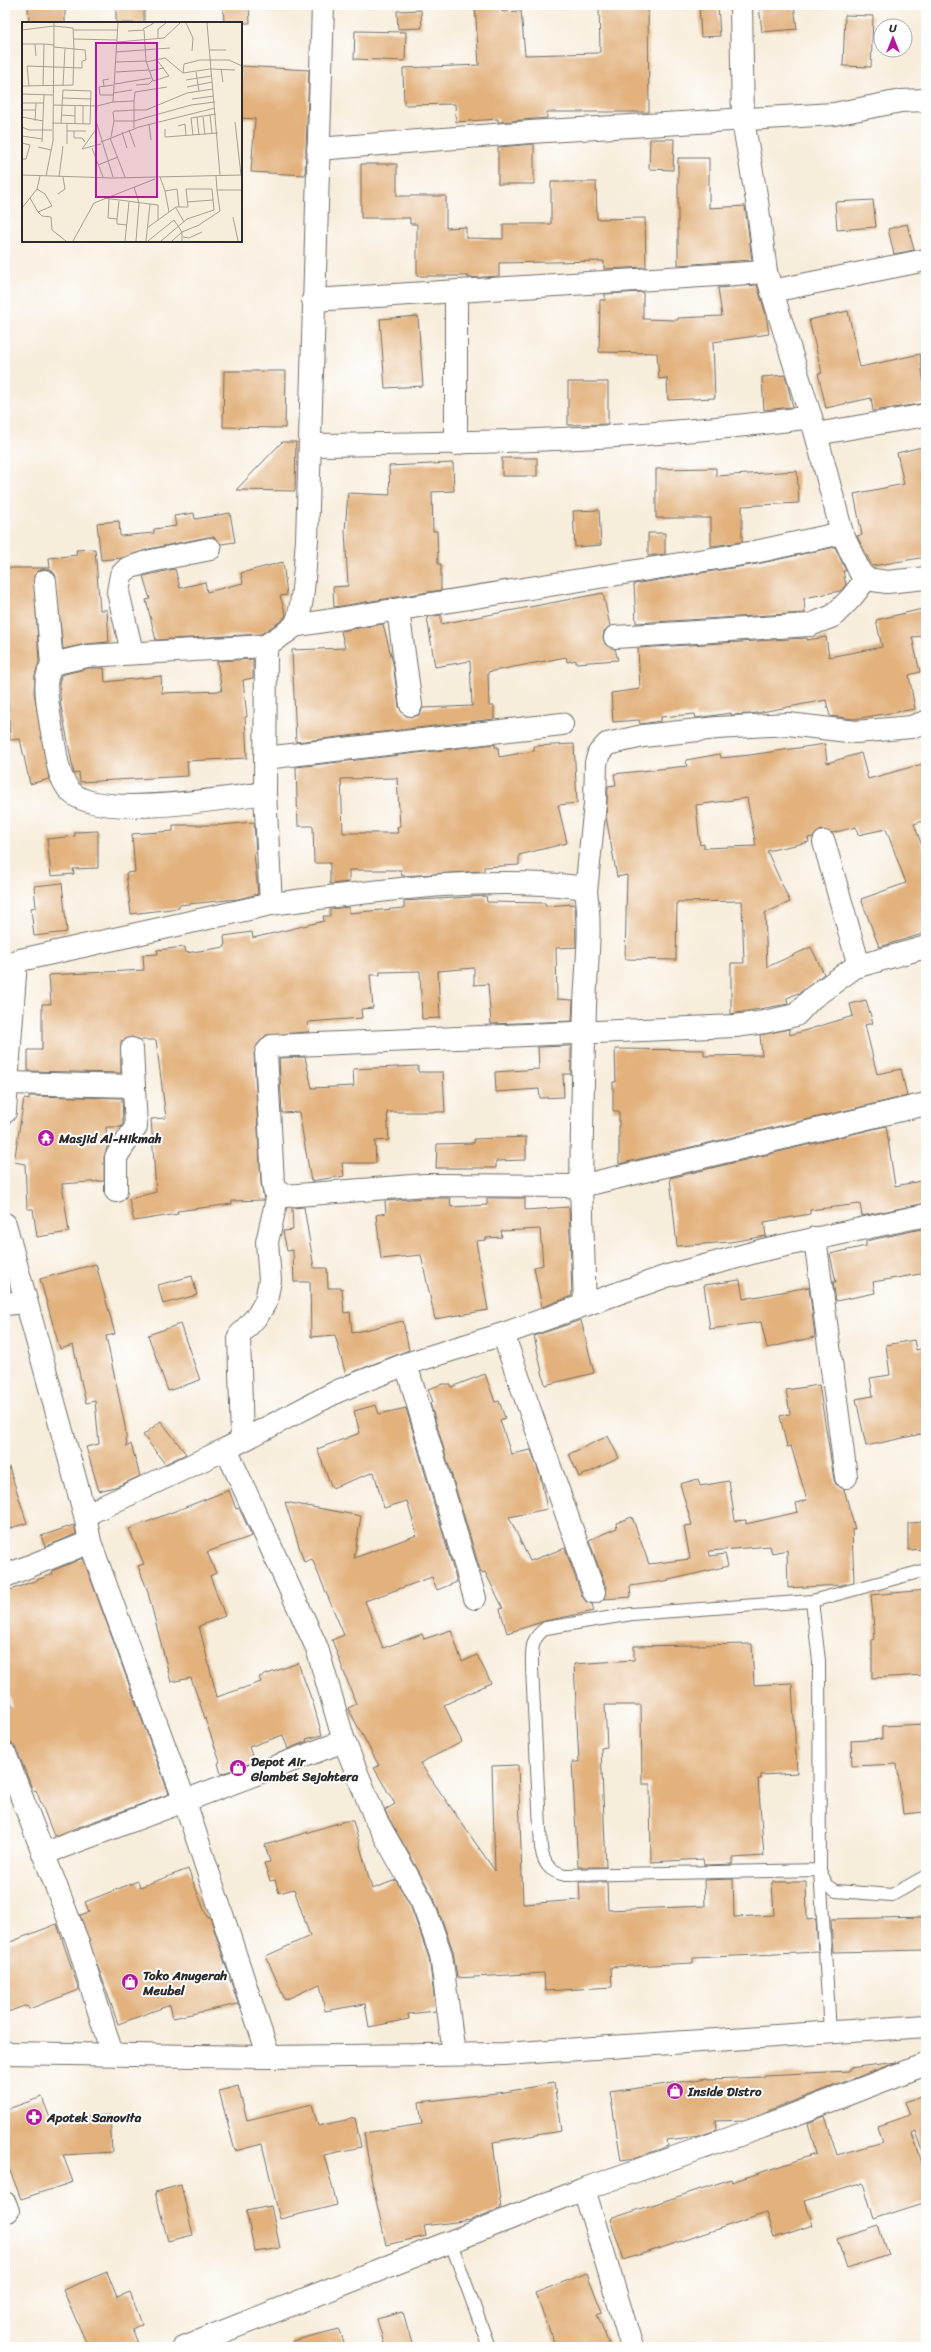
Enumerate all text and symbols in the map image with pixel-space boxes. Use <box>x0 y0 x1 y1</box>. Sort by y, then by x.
north arrow <box>873 18 913 58</box>
text: U <box>889 19 897 38</box>
inset map <box>22 22 242 242</box>
place label: Masjid Al-Hikmah <box>58 1127 162 1150</box>
temple icon: Masjid Al-Hikmah <box>36 1128 56 1148</box>
place label: Depot Air Glambet Sejahtera <box>250 1750 359 1788</box>
shop icon: Depot Air Glambet Sejahtera <box>228 1758 248 1778</box>
place label: Toko Anugerah Meubel <box>142 1964 227 2002</box>
shop icon: Toko Anugerah Meubel <box>120 1972 140 1992</box>
place label: Inside Distro <box>687 2080 762 2103</box>
shop icon: Inside Distro <box>665 2081 685 2101</box>
place label: Apotek Sanovita <box>46 2106 142 2129</box>
pharmacy icon: Apotek Sanovita <box>24 2107 44 2127</box>

